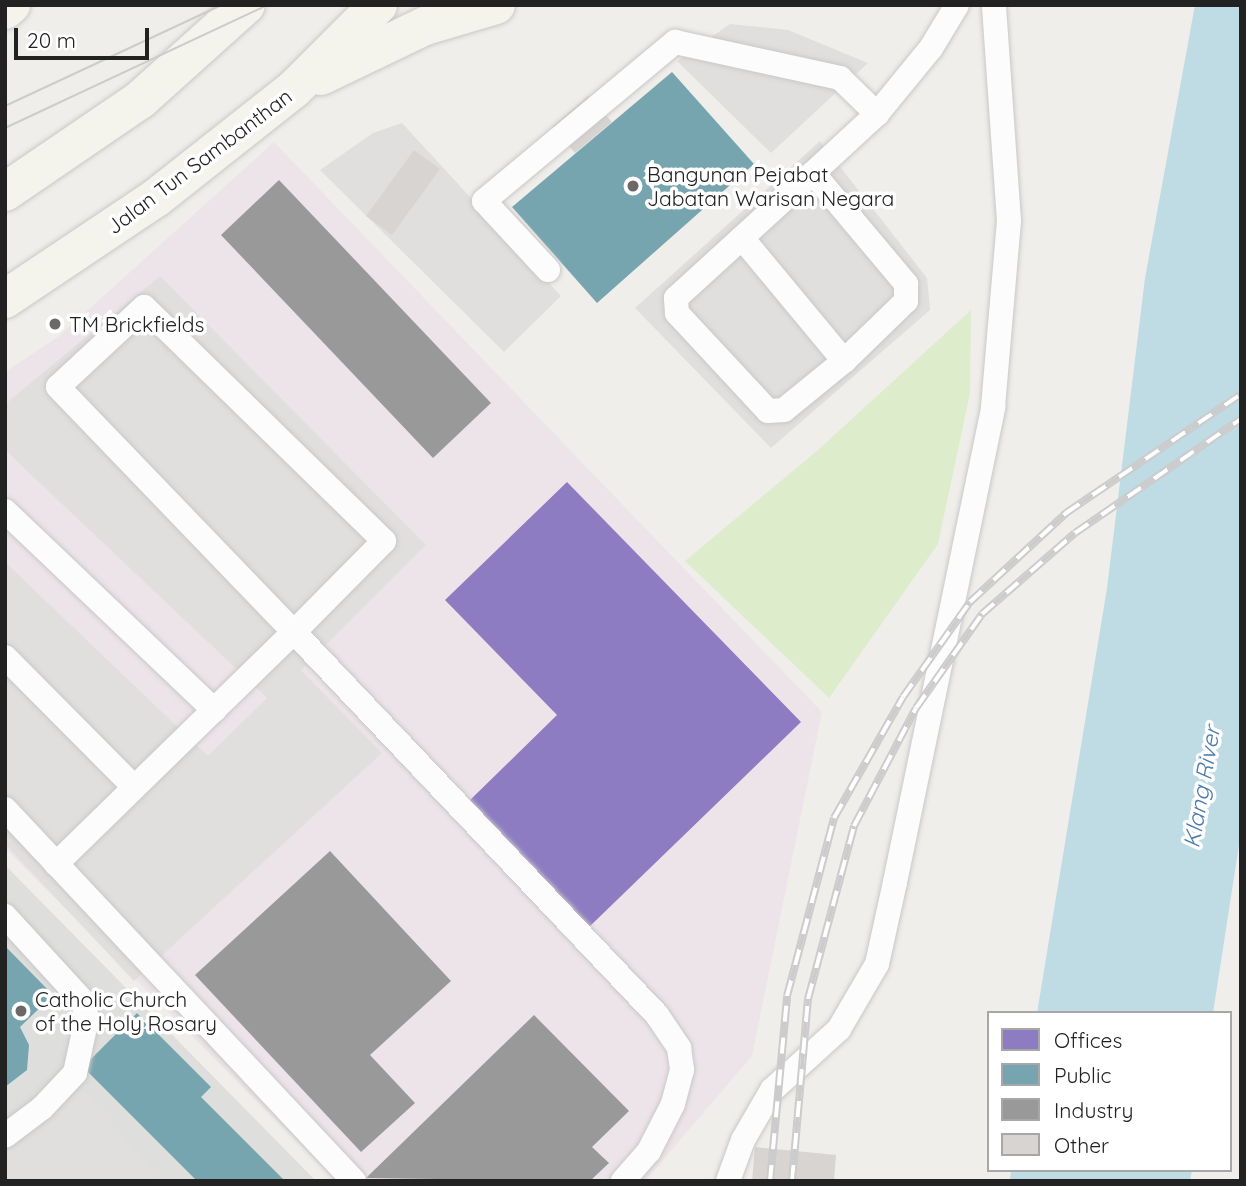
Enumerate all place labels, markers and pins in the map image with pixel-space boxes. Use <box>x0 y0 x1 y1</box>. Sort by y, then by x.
place label: Bangunan Pejabat Jabatan Warisan Negara <box>647 161 894 211</box>
marker: Bangunan Pejabat Jabatan Warisan Negara <box>625 178 641 194</box>
place label: TM Brickfields <box>69 311 204 337</box>
marker: TM Brickfields <box>47 316 63 332</box>
place label: Catholic Church of the Holy Rosary <box>35 986 217 1036</box>
marker: Catholic Church of the Holy Rosary <box>13 1003 29 1019</box>

